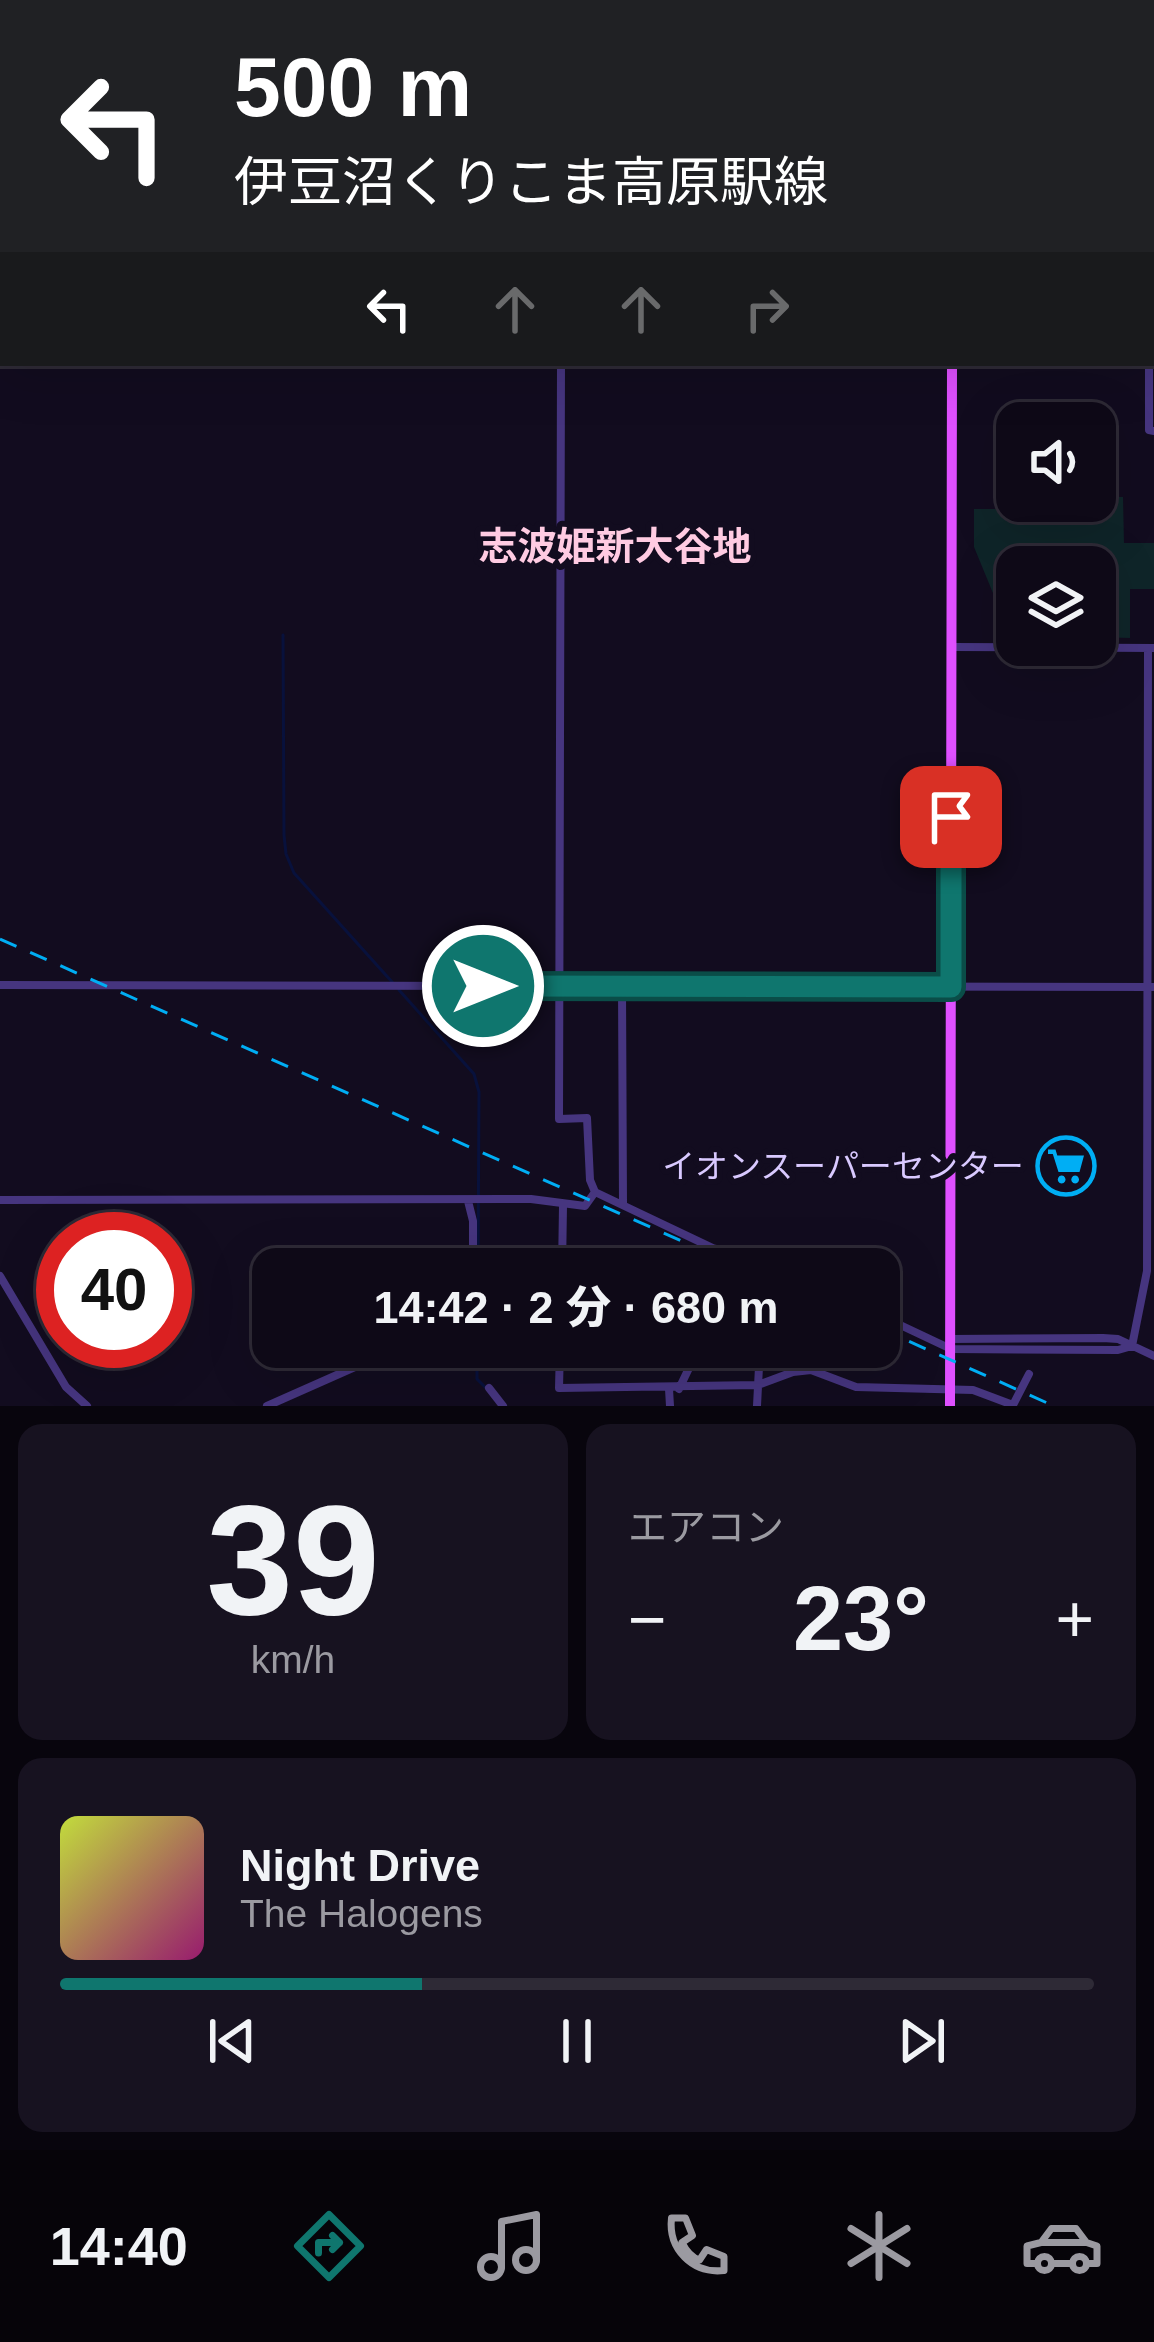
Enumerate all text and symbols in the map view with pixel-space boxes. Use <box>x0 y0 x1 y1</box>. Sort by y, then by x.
text: 500 m <box>234 40 472 134</box>
icon: left <box>36 48 192 204</box>
text: 伊豆沼くりこま高原駅線 <box>234 152 828 212</box>
icon: left <box>356 276 422 342</box>
icon: ahead <box>482 276 548 342</box>
icon: ahead <box>608 276 674 342</box>
icon: right <box>734 276 800 342</box>
map controls <box>996 402 1116 666</box>
button: sound <box>996 402 1116 522</box>
district label: 志波姫新大谷地 <box>478 525 752 568</box>
button: layers <box>996 546 1116 666</box>
pin <box>900 766 1002 868</box>
icon: arrive <box>918 784 984 850</box>
position arrow <box>420 923 546 1049</box>
supermarket icon: イオンスーパーセンター <box>1035 1135 1097 1197</box>
place label: イオンスーパーセンター <box>662 1148 1024 1185</box>
speed limit sign: 40 <box>36 1212 192 1368</box>
text: 14:42 · 2 分 · 680 m <box>373 1282 779 1333</box>
text: 39 <box>206 1473 380 1647</box>
text: エアコン <box>628 1506 784 1549</box>
text: 23° <box>793 1569 929 1669</box>
text: − <box>628 1582 667 1656</box>
text: + <box>1055 1582 1094 1656</box>
text: km/h <box>251 1638 335 1681</box>
text: Night Drive <box>240 1840 480 1891</box>
text: The Halogens <box>240 1892 483 1935</box>
icon: previous <box>199 2008 265 2074</box>
icon: pause <box>544 2008 610 2074</box>
icon: next <box>889 2008 955 2074</box>
icon: directions <box>287 2204 371 2288</box>
icon: music <box>470 2204 554 2288</box>
icon: phone <box>654 2204 738 2288</box>
icon: climate <box>837 2204 921 2288</box>
icon: car <box>1020 2204 1104 2288</box>
text: 14:40 <box>50 2216 188 2276</box>

